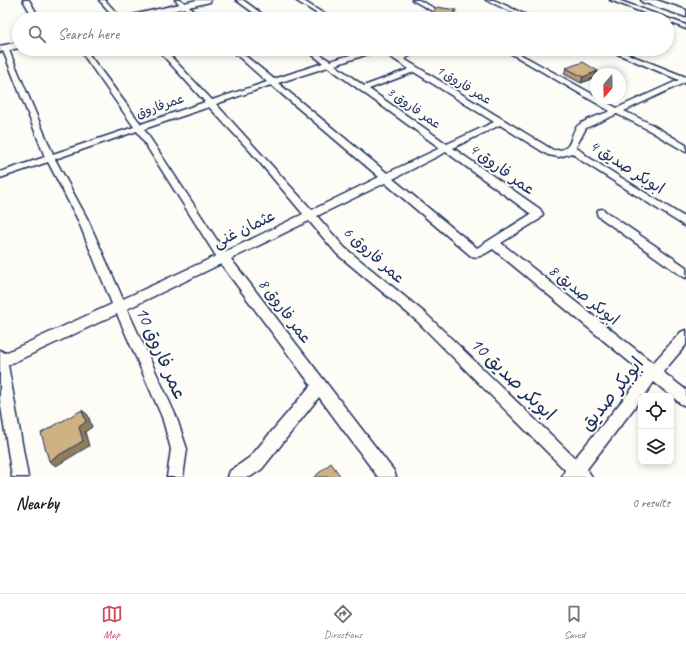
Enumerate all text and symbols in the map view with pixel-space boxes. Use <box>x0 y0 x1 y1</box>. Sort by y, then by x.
search box <box>12 12 674 56</box>
icon: search <box>26 23 48 45</box>
text: Search here <box>58 25 119 44</box>
street label: عمر فاروق 1 <box>434 62 494 108</box>
north arrow <box>590 68 626 104</box>
street label: عمر فاروق 3 <box>384 84 444 132</box>
street label: عمرفاروق <box>134 90 186 122</box>
street label: ابوبکر صدیق 4 <box>586 135 668 199</box>
street label: عمر فاروق 4 <box>465 139 539 199</box>
street label: عثمان غنی <box>210 205 278 253</box>
street label: عمر فاروق 6 <box>339 222 409 288</box>
street label: ابوبکر صدیق 8 <box>544 260 624 330</box>
street label: عمر فاروق 8 <box>254 275 316 347</box>
street label: عمر فاروق 10 <box>130 303 192 403</box>
street label: ابوبکر صدیق 10 <box>465 332 561 426</box>
street label: ابوبکر صدیق <box>575 352 649 436</box>
map controls <box>638 393 674 465</box>
button: locate <box>638 393 674 429</box>
button: layers <box>638 429 674 465</box>
text: Nearby <box>16 493 59 514</box>
text: 0 results <box>632 495 670 511</box>
tab: Map <box>101 603 123 641</box>
tab: Directions <box>324 603 362 641</box>
tab: Saved <box>563 603 585 641</box>

